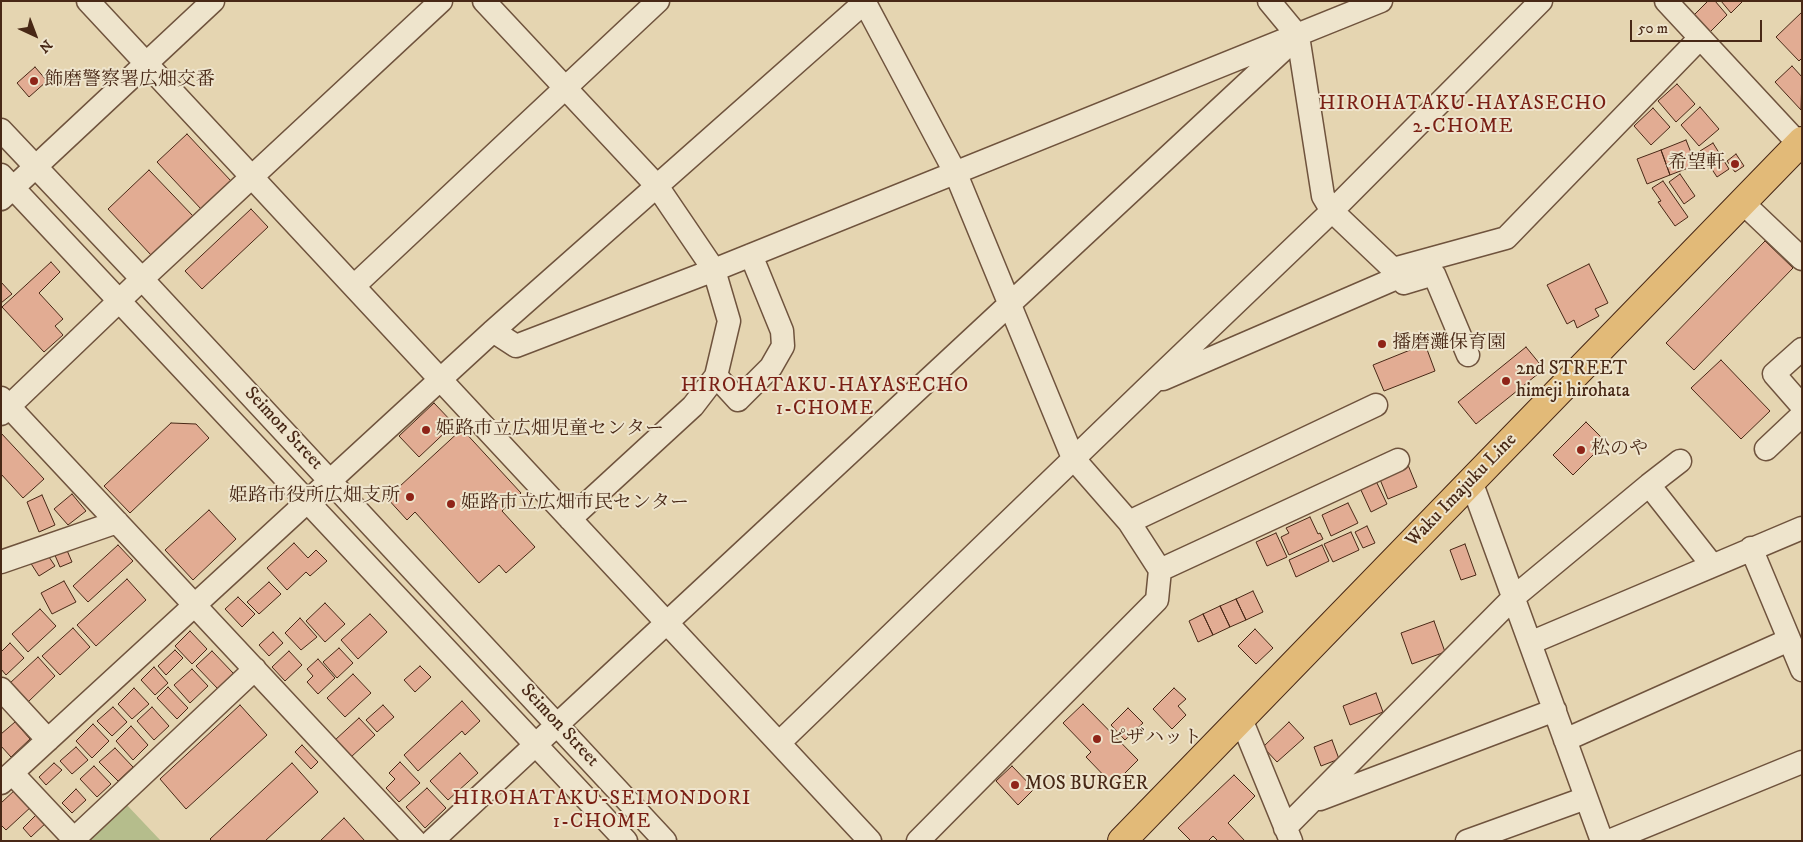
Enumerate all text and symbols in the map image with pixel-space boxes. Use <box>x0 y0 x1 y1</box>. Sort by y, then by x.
north arrow <box>10 10 60 60</box>
scale bar <box>1633 10 1766 42</box>
text: 50 m <box>1638 19 1668 38</box>
text: N <box>35 35 56 56</box>
place label: 飾磨警察署広畑交番 <box>44 70 215 92</box>
marker: 飾磨警察署広畑交番 <box>28 75 40 87</box>
district label: HIROHATAKU-HAYASECHO 2-CHOME <box>1316 93 1610 140</box>
place label: 希望軒 <box>1668 153 1725 175</box>
marker: 希望軒 <box>1729 158 1741 170</box>
place label: 播磨灘保育園 <box>1392 333 1506 355</box>
marker: 播磨灘保育園 <box>1376 338 1388 350</box>
place label: 2nd STREET himeji hirohata <box>1516 359 1630 403</box>
district label: HIROHATAKU-HAYASECHO 1-CHOME <box>678 375 972 422</box>
marker: 2nd STREET himeji hirohata <box>1500 375 1512 387</box>
street label: Seimon Street <box>239 383 327 475</box>
place label: 姫路市立広畑児童センター <box>436 419 664 441</box>
marker: 姫路市立広畑児童センター <box>420 424 432 436</box>
street label: Waku Imajuku Line <box>1402 429 1522 553</box>
place label: 松のや <box>1591 439 1648 461</box>
marker: 松のや <box>1575 444 1587 456</box>
place label: 姫路市役所広畑支所 <box>229 486 400 508</box>
marker: 姫路市役所広畑支所 <box>404 491 416 503</box>
place label: 姫路市立広畑市民センター <box>461 493 689 515</box>
marker: 姫路市立広畑市民センター <box>445 498 457 510</box>
street label: Seimon Street <box>515 680 603 772</box>
place label: ピザハット <box>1107 728 1202 750</box>
marker: ピザハット <box>1091 733 1103 745</box>
place label: MOS BURGER <box>1025 774 1148 796</box>
marker: MOS BURGER <box>1009 779 1021 791</box>
district label: HIROHATAKU-SEIMONDORI 1-CHOME <box>450 788 754 835</box>

